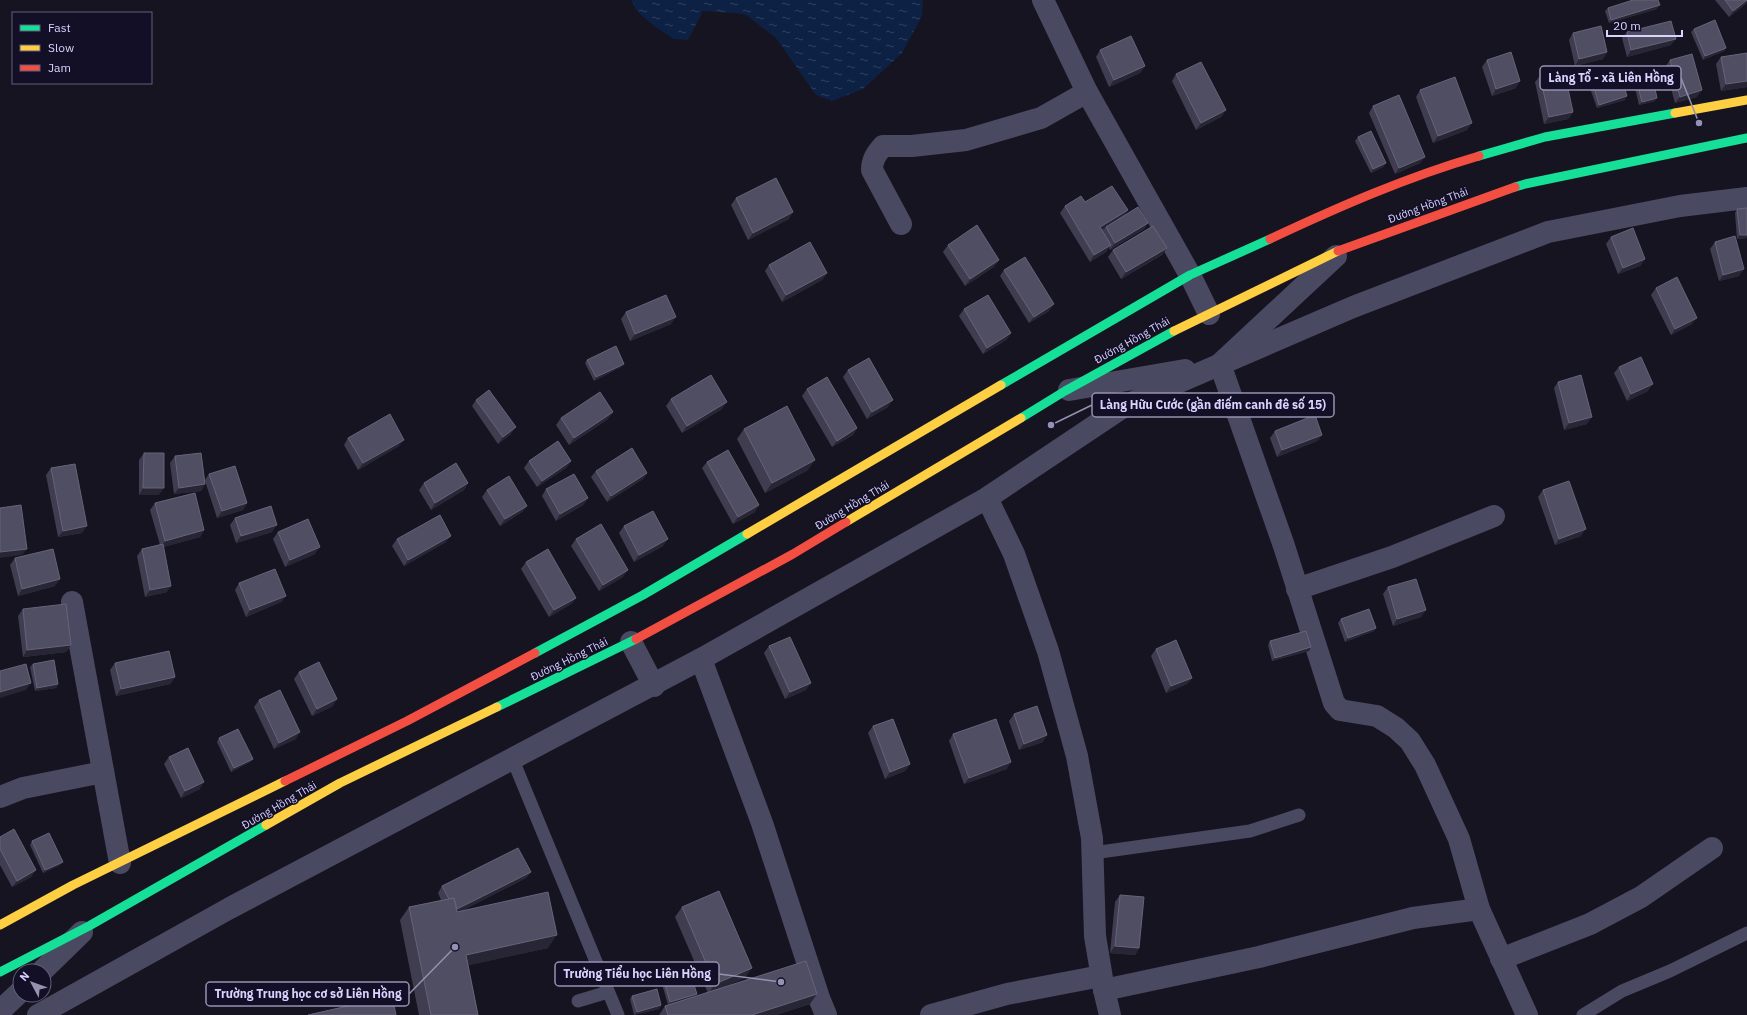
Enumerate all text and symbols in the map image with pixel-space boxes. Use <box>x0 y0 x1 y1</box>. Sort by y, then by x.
legend <box>12 12 152 84</box>
scale bar <box>1607 12 1682 38</box>
text: 20 m <box>1613 18 1641 33</box>
text: Fast <box>48 20 71 35</box>
text: Slow <box>48 40 74 55</box>
text: Jam <box>48 60 71 75</box>
callout: Làng Tổ - xã Liên Hồng <box>1540 66 1681 90</box>
text: Làng Tổ - xã Liên Hồng <box>1548 68 1674 85</box>
street label: Đường Hồng Thái <box>1386 184 1470 226</box>
street label: Đường Hồng Thái <box>1092 313 1172 367</box>
callout: Làng Hữu Cước (gần điếm canh đê số 15) <box>1092 393 1334 417</box>
text: Làng Hữu Cước (gần điếm canh đê số 15) <box>1100 396 1326 412</box>
street label: Đường Hồng Thái <box>812 477 892 533</box>
street label: Đường Hồng Thái <box>528 634 610 684</box>
street label: Đường Hồng Thái <box>239 778 319 832</box>
callout: Trường Tiểu học Liên Hồng <box>555 962 719 986</box>
north arrow <box>12 963 52 1003</box>
text: Trường Tiểu học Liên Hồng <box>563 964 711 981</box>
text: N <box>17 969 32 984</box>
callout: Trường Trung học cơ sở Liên Hồng <box>206 982 409 1006</box>
text: Trường Trung học cơ sở Liên Hồng <box>214 985 402 1001</box>

